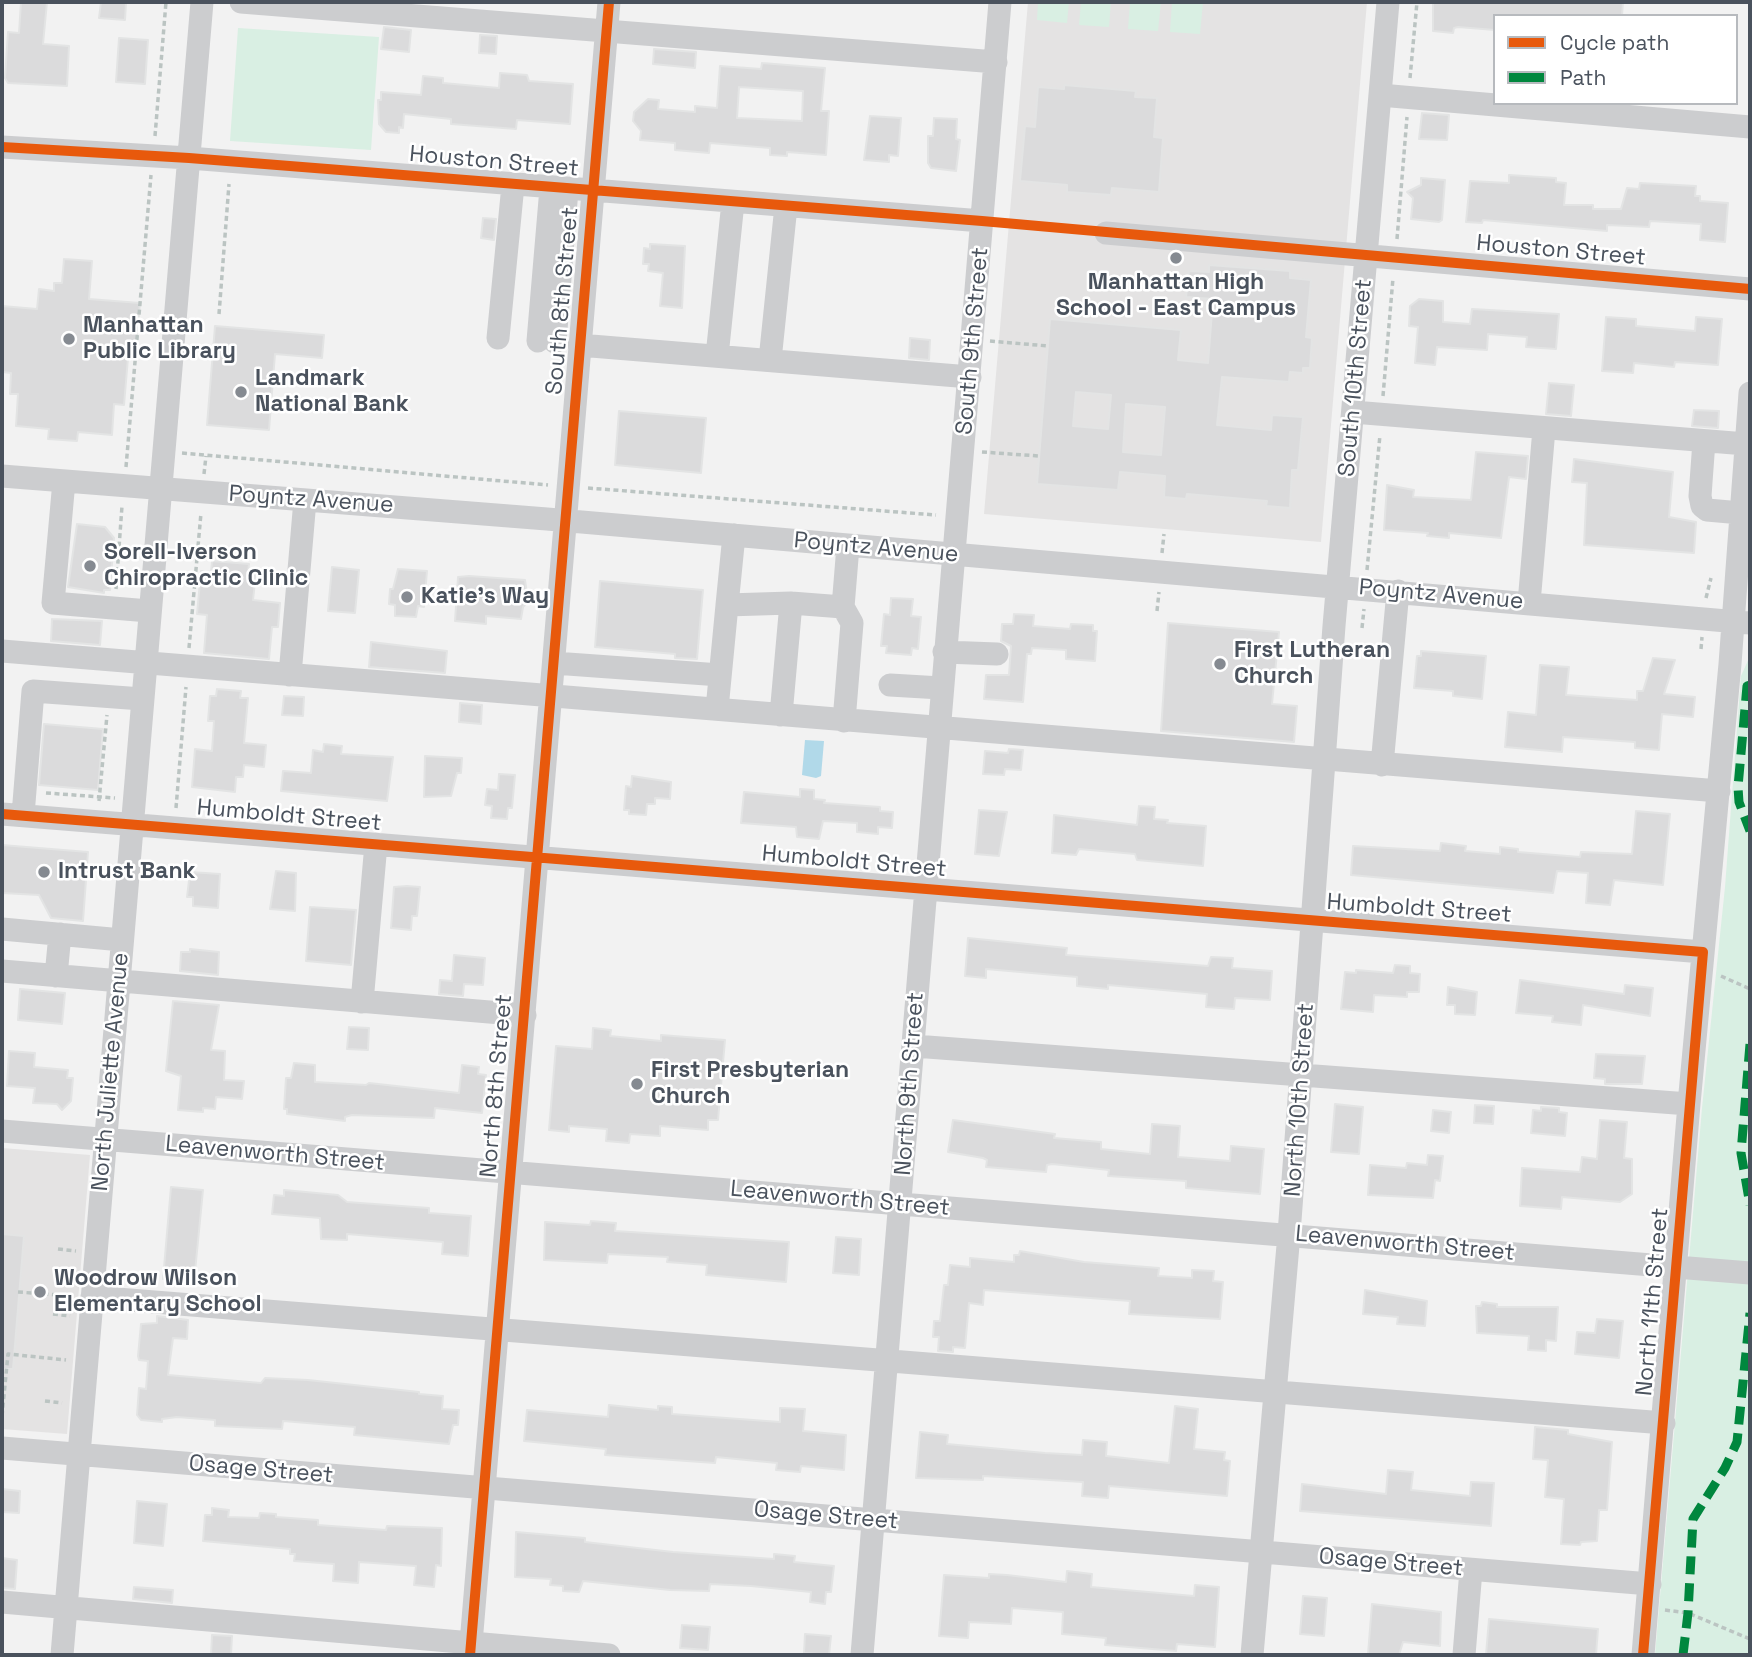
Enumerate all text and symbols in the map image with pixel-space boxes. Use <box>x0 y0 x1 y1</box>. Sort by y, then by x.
legend <box>1493 14 1738 105</box>
text: Cycle path <box>1560 29 1669 56</box>
text: Path <box>1560 64 1606 91</box>
street label: Houston Street <box>408 141 580 183</box>
street label: South 8th Street <box>541 206 585 396</box>
street label: Houston Street <box>1475 230 1647 272</box>
street label: South 9th Street <box>951 246 995 436</box>
marker: Manhattan High School - East Campus <box>1168 250 1184 266</box>
place label: Manhattan High School - East Campus <box>1056 269 1296 323</box>
street label: South 10th Street <box>1334 278 1378 478</box>
place label: Manhattan Public Library <box>83 312 236 366</box>
marker: Manhattan Public Library <box>61 331 77 347</box>
place label: Landmark National Bank <box>255 365 409 419</box>
marker: Landmark National Bank <box>233 384 249 400</box>
street label: Poyntz Avenue <box>228 480 394 520</box>
street label: Poyntz Avenue <box>793 527 959 569</box>
place label: Sorell-Iverson Chiropractic Clinic <box>104 539 308 593</box>
marker: Sorell-Iverson Chiropractic Clinic <box>82 558 98 574</box>
street label: Poyntz Avenue <box>1358 574 1524 616</box>
place label: Katie's Way <box>421 583 549 611</box>
marker: Katie's Way <box>399 589 415 605</box>
place label: First Lutheran Church <box>1234 637 1390 691</box>
marker: First Lutheran Church <box>1212 656 1228 672</box>
street label: Humboldt Street <box>196 794 382 838</box>
street label: Humboldt Street <box>761 840 947 884</box>
place label: Intrust Bank <box>58 858 196 886</box>
marker: Intrust Bank <box>36 864 52 880</box>
street label: Humboldt Street <box>1326 889 1512 929</box>
street label: North Juliette Avenue <box>87 951 135 1193</box>
street label: North 9th Street <box>890 991 930 1177</box>
street label: North 8th Street <box>475 993 519 1179</box>
street label: North 10th Street <box>1279 1002 1321 1198</box>
place label: First Presbyterian Church <box>651 1057 849 1111</box>
marker: First Presbyterian Church <box>629 1076 645 1092</box>
street label: Leavenworth Street <box>164 1131 386 1177</box>
street label: Leavenworth Street <box>729 1176 951 1222</box>
street label: North 11th Street <box>1631 1207 1675 1397</box>
street label: Leavenworth Street <box>1294 1221 1516 1267</box>
place label: Woodrow Wilson Elementary School <box>54 1265 262 1319</box>
marker: Woodrow Wilson Elementary School <box>32 1284 48 1300</box>
street label: Osage Street <box>188 1450 334 1490</box>
street label: Osage Street <box>753 1496 899 1536</box>
street label: Osage Street <box>1318 1543 1464 1583</box>

